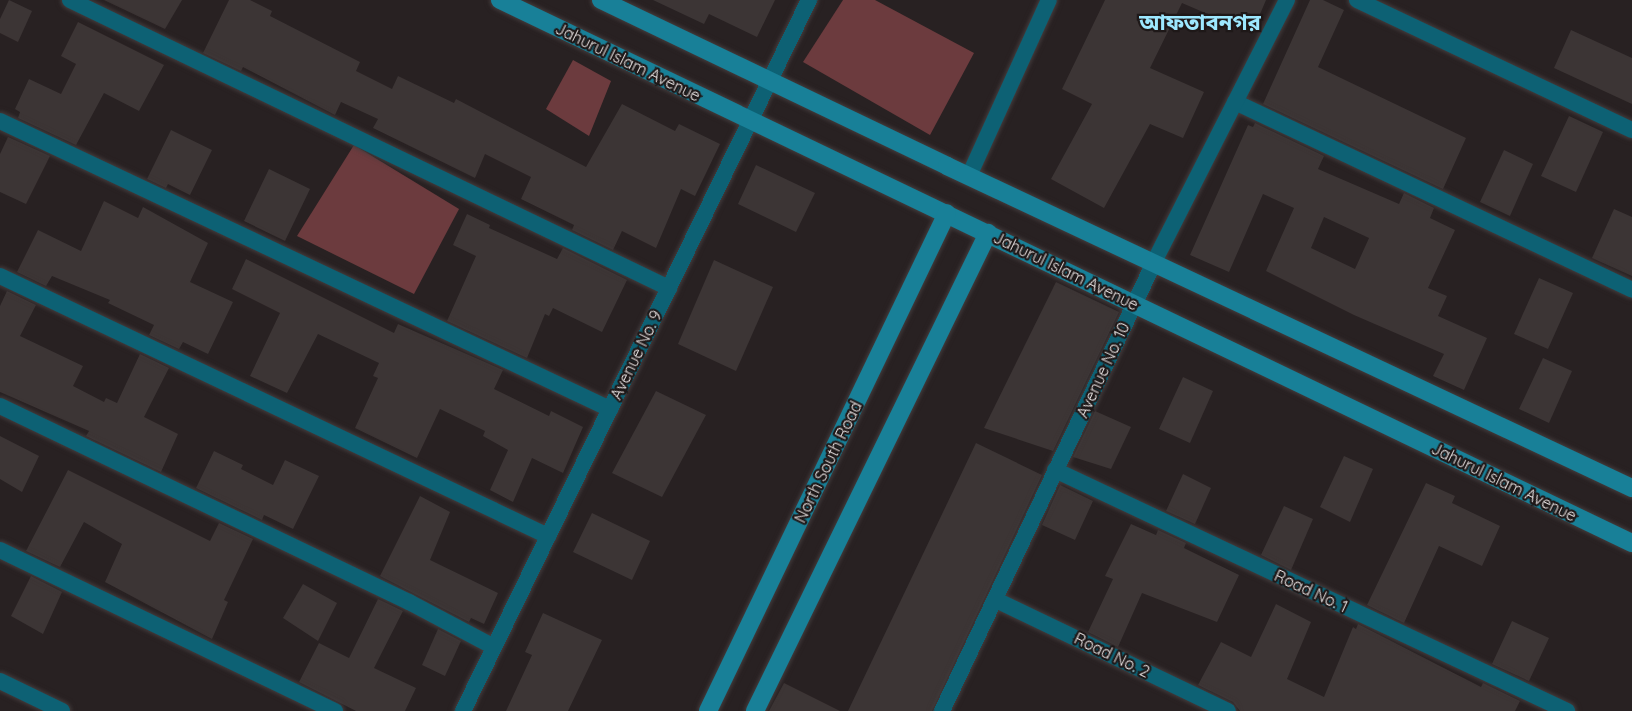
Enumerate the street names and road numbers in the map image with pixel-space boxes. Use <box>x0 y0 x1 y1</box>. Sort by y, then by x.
street label: Jahurul Islam Avenue <box>552 19 704 105</box>
street label: Jahurul Islam Avenue <box>990 228 1142 314</box>
street label: Avenue No. 9 <box>606 307 666 403</box>
street label: Avenue No. 10 <box>1073 319 1133 421</box>
street label: North South Road <box>790 398 866 526</box>
street label: Jahurul Islam Avenue <box>1428 439 1580 525</box>
street label: Road No. 1 <box>1271 566 1351 616</box>
street label: Road No. 2 <box>1071 629 1153 681</box>

